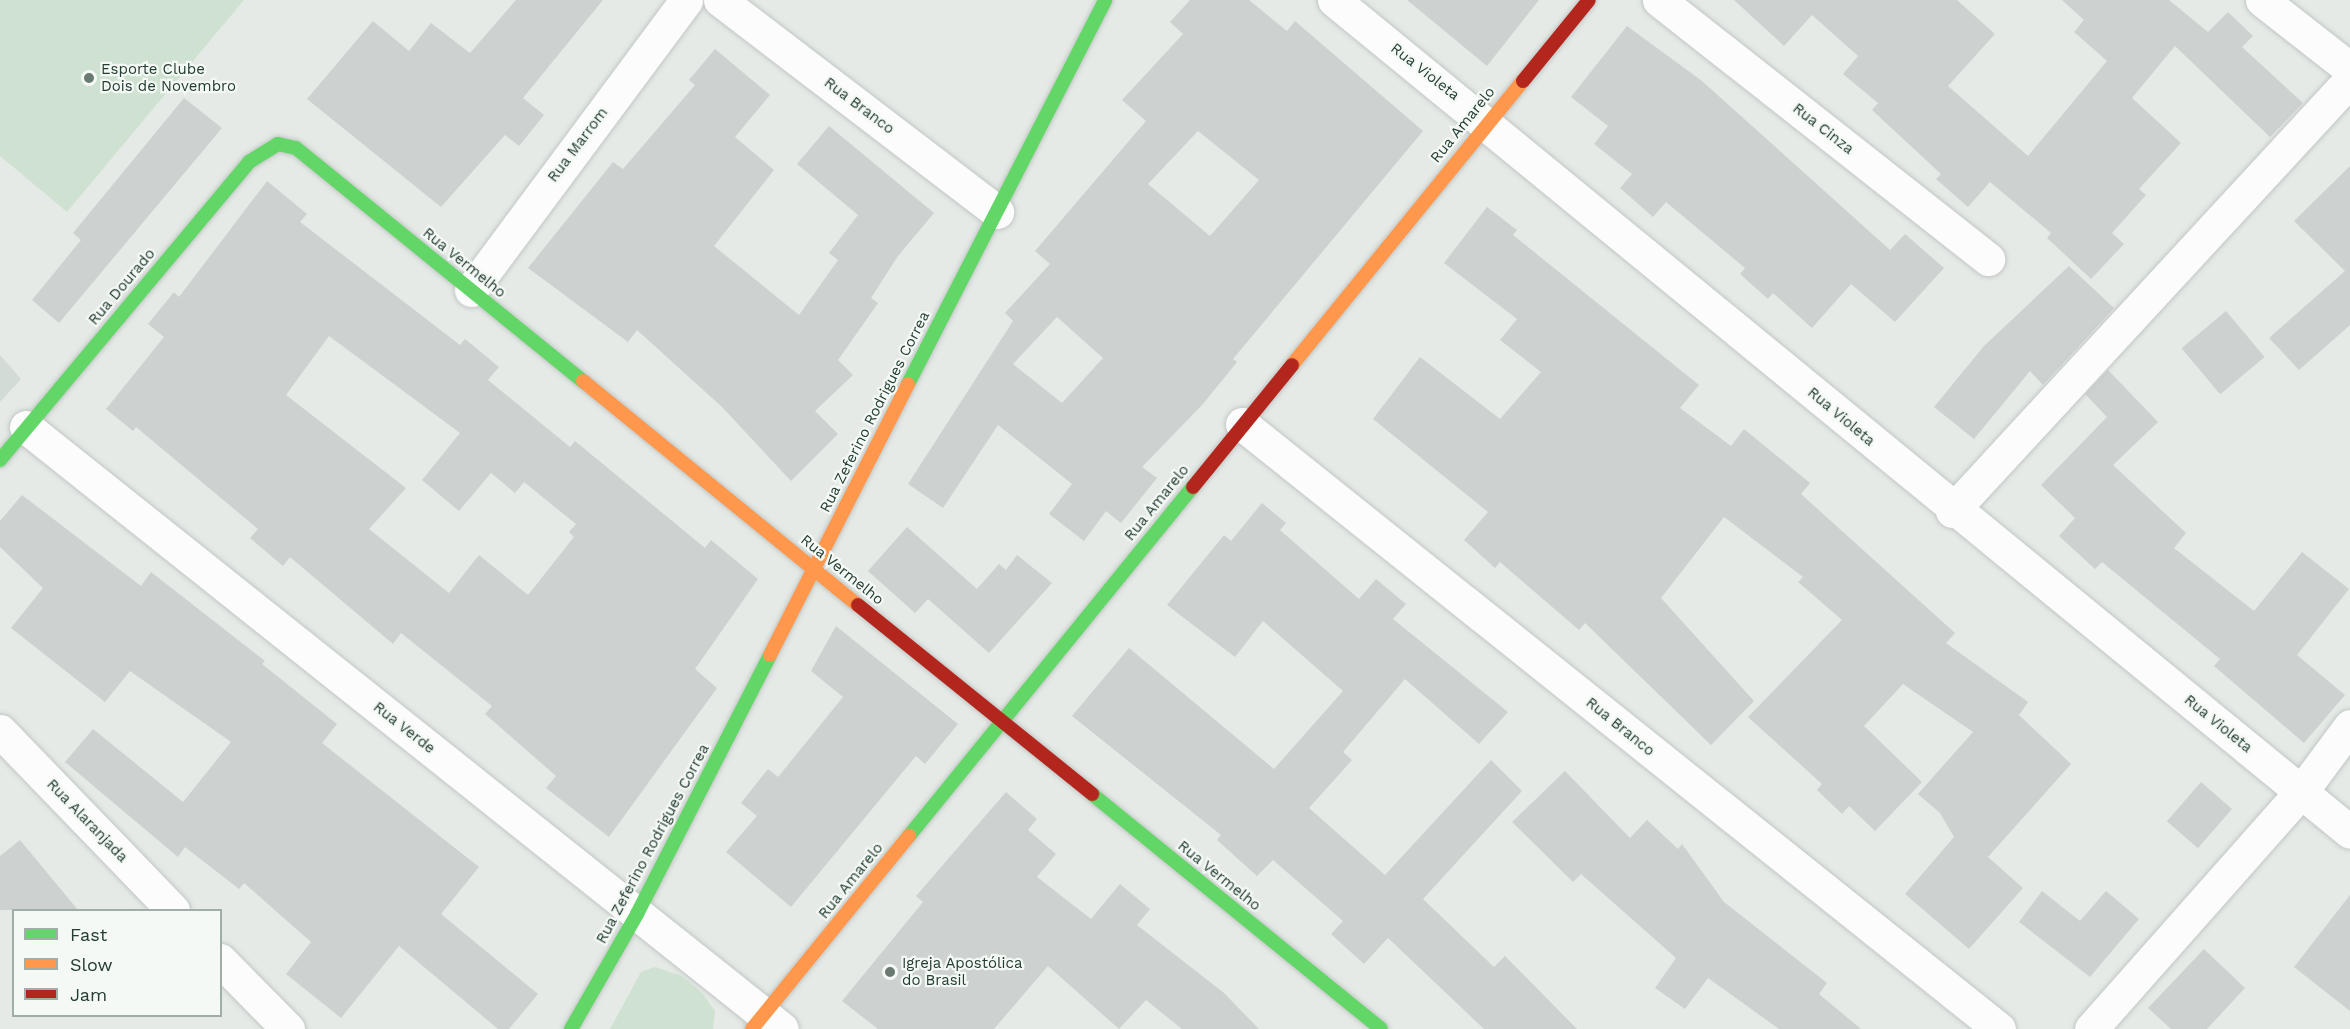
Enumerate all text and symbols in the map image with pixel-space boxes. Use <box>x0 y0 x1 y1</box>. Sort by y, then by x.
street label: Rua Violeta <box>1387 39 1463 105</box>
place label: Esporte Clube Dois de Novembro <box>101 60 236 95</box>
marker: Esporte Clube Dois de Novembro <box>82 71 96 85</box>
street label: Rua Branco <box>820 74 898 138</box>
street label: Rua Amarelo <box>1427 83 1499 167</box>
street label: Rua Cinza <box>1789 100 1857 158</box>
street label: Rua Marrom <box>544 104 612 186</box>
street label: Rua Vermelho <box>419 224 509 302</box>
street label: Rua Dourado <box>85 245 159 329</box>
street label: Rua Zeferino Rodrigues Correa <box>816 308 934 516</box>
street label: Rua Violeta <box>1803 383 1879 451</box>
street label: Rua Amarelo <box>1121 461 1193 545</box>
street label: Rua Vermelho <box>797 531 887 609</box>
street label: Rua Violeta <box>2180 691 2256 757</box>
street label: Rua Branco <box>1582 694 1658 760</box>
street label: Rua Verde <box>369 698 439 758</box>
street label: Rua Zeferino Rodrigues Correa <box>593 741 713 947</box>
street label: Rua Alaranjada <box>42 775 132 867</box>
street label: Rua Vermelho <box>1174 837 1264 915</box>
street label: Rua Amarelo <box>815 839 887 923</box>
legend <box>12 909 222 1017</box>
text: Fast <box>70 924 107 945</box>
text: Slow <box>70 954 113 975</box>
place label: Igreja Apostólica do Brasil <box>902 954 1023 989</box>
marker: Igreja Apostólica do Brasil <box>883 965 897 979</box>
text: Jam <box>70 984 107 1005</box>

